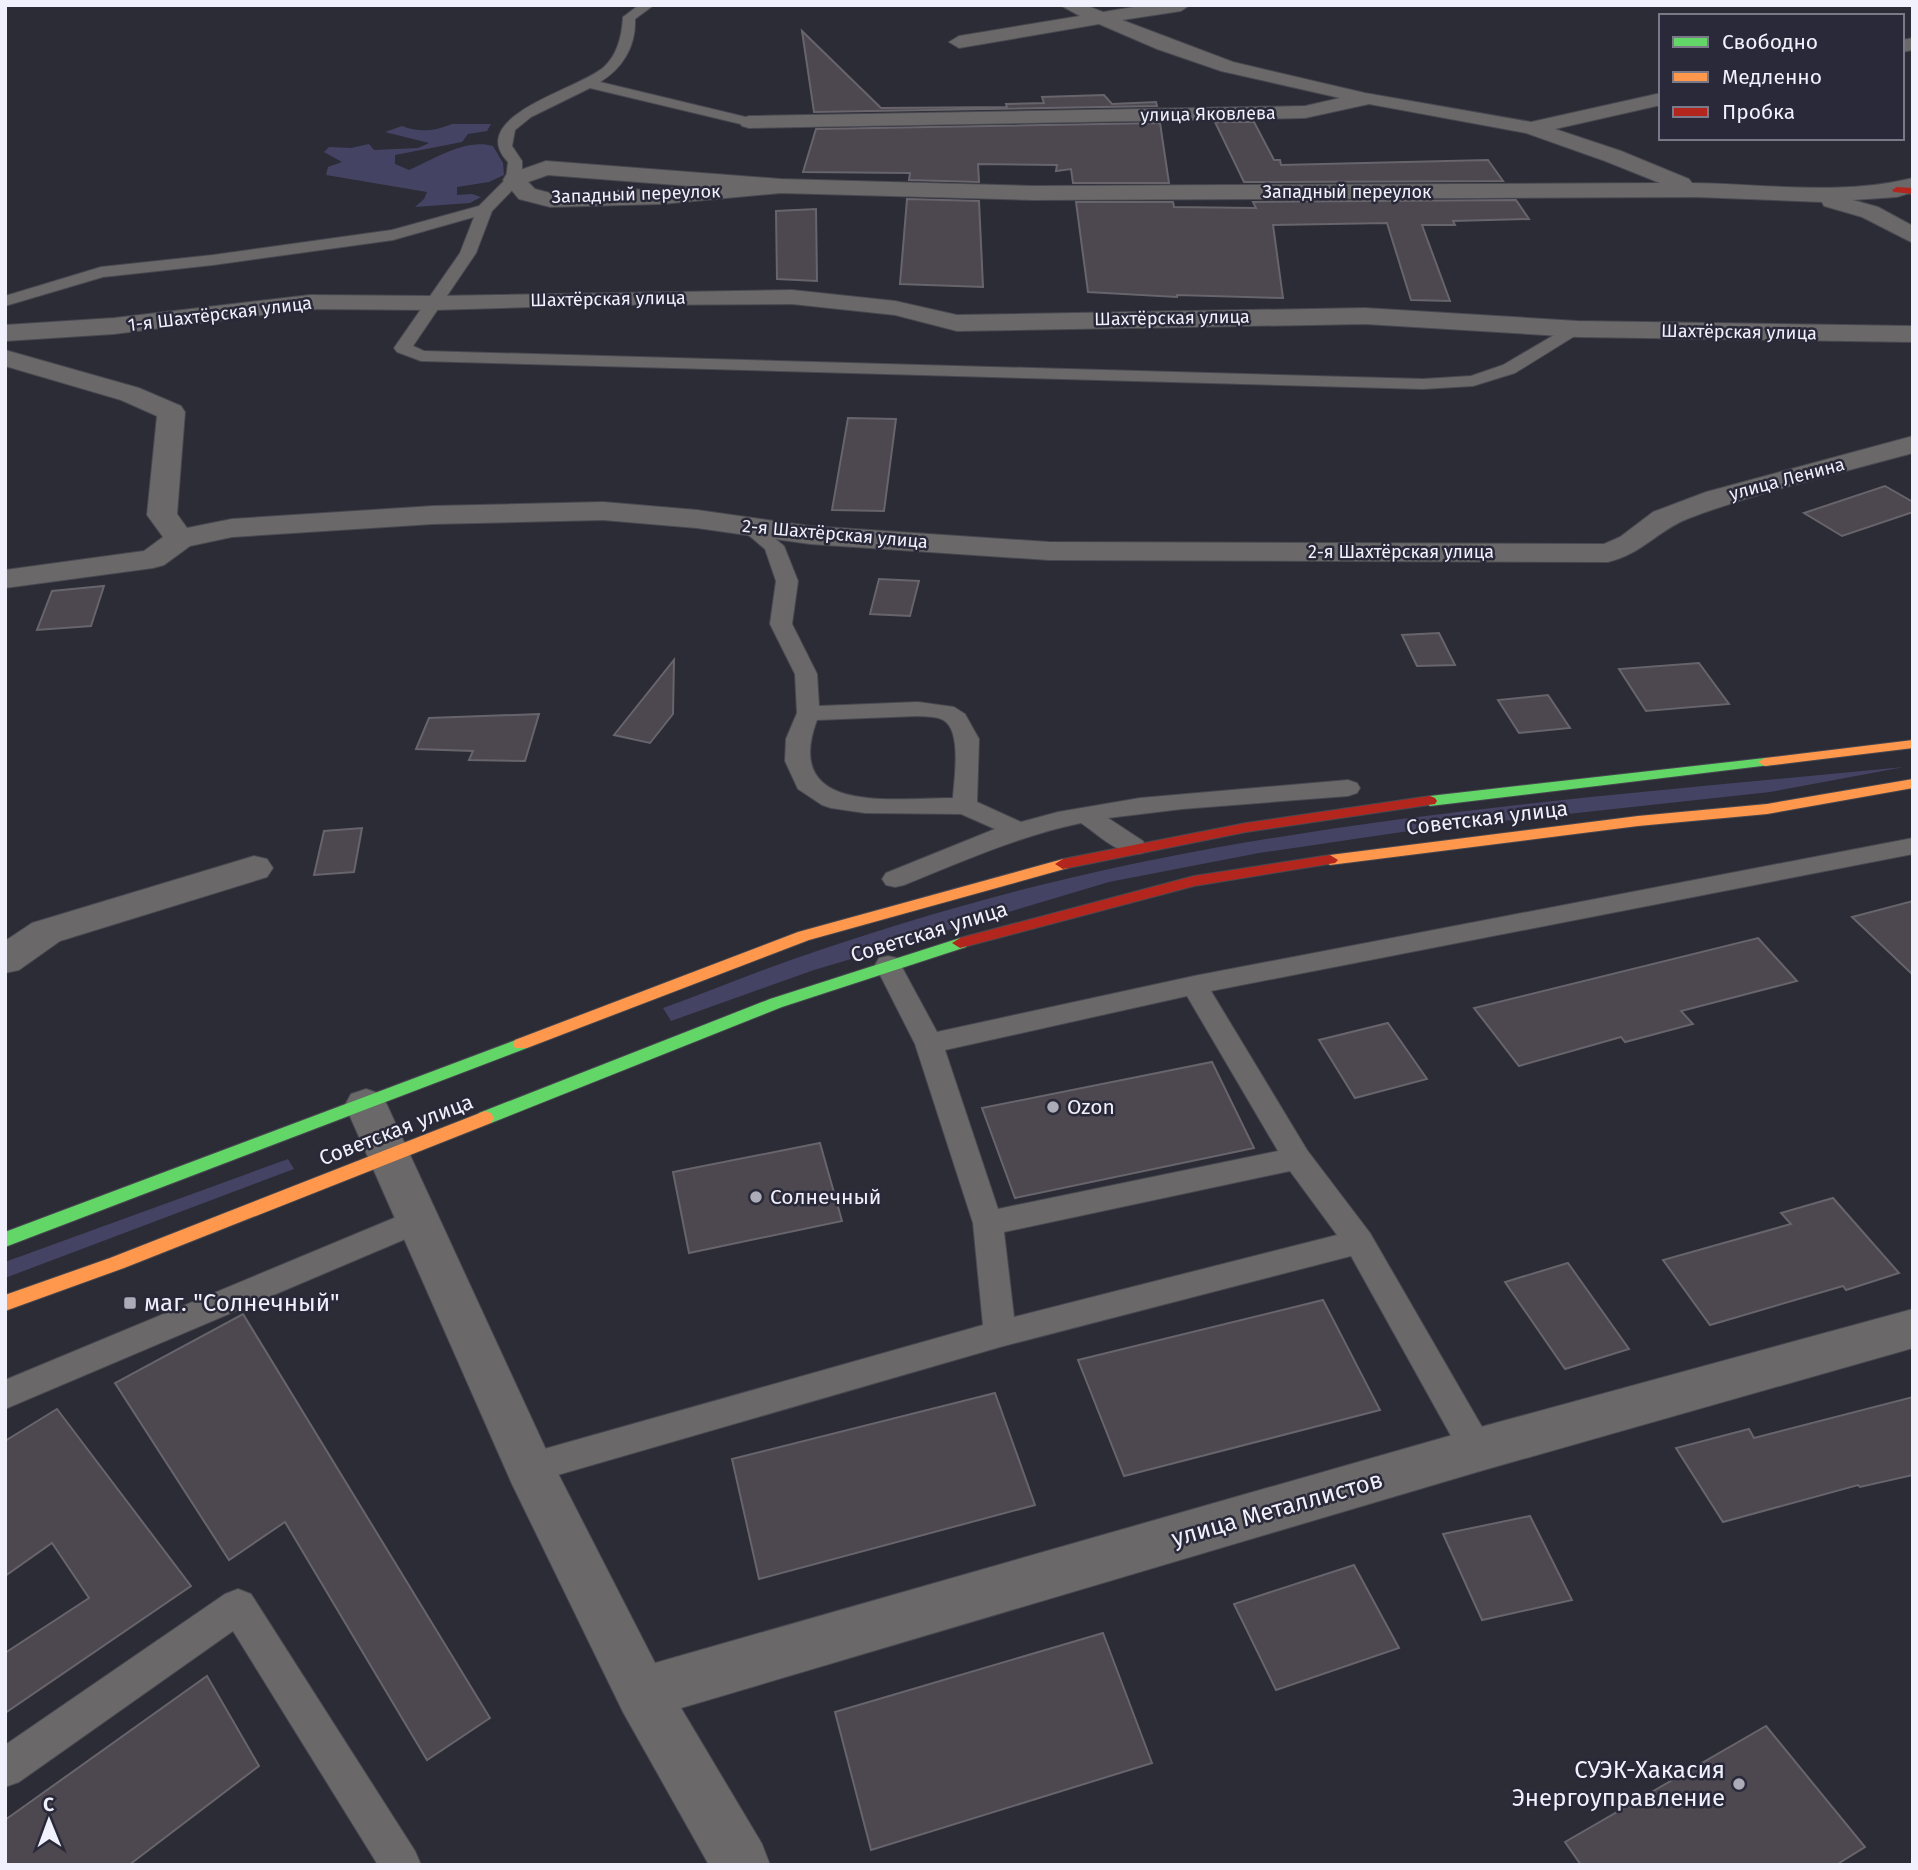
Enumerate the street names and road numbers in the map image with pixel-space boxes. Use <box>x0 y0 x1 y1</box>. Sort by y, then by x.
street label: улица Яковлева <box>1140 102 1276 126</box>
street label: Западный переулок <box>551 180 721 208</box>
street label: Западный переулок <box>1263 181 1432 203</box>
street label: Шахтёрская улица <box>530 287 686 311</box>
street label: 1-я Шахтёрская улица <box>127 292 313 336</box>
street label: Шахтёрская улица <box>1094 306 1250 330</box>
street label: Шахтёрская улица <box>1661 320 1817 344</box>
street label: улица Ленина <box>1727 453 1847 505</box>
street label: 2-я Шахтёрская улица <box>741 515 929 553</box>
street label: 2-я Шахтёрская улица <box>1308 541 1494 563</box>
street label: Советская улица <box>1405 795 1569 841</box>
street label: Советская улица <box>847 896 1011 968</box>
street label: Советская улица <box>315 1089 477 1171</box>
street label: улица Металлистов <box>1168 1465 1386 1553</box>

